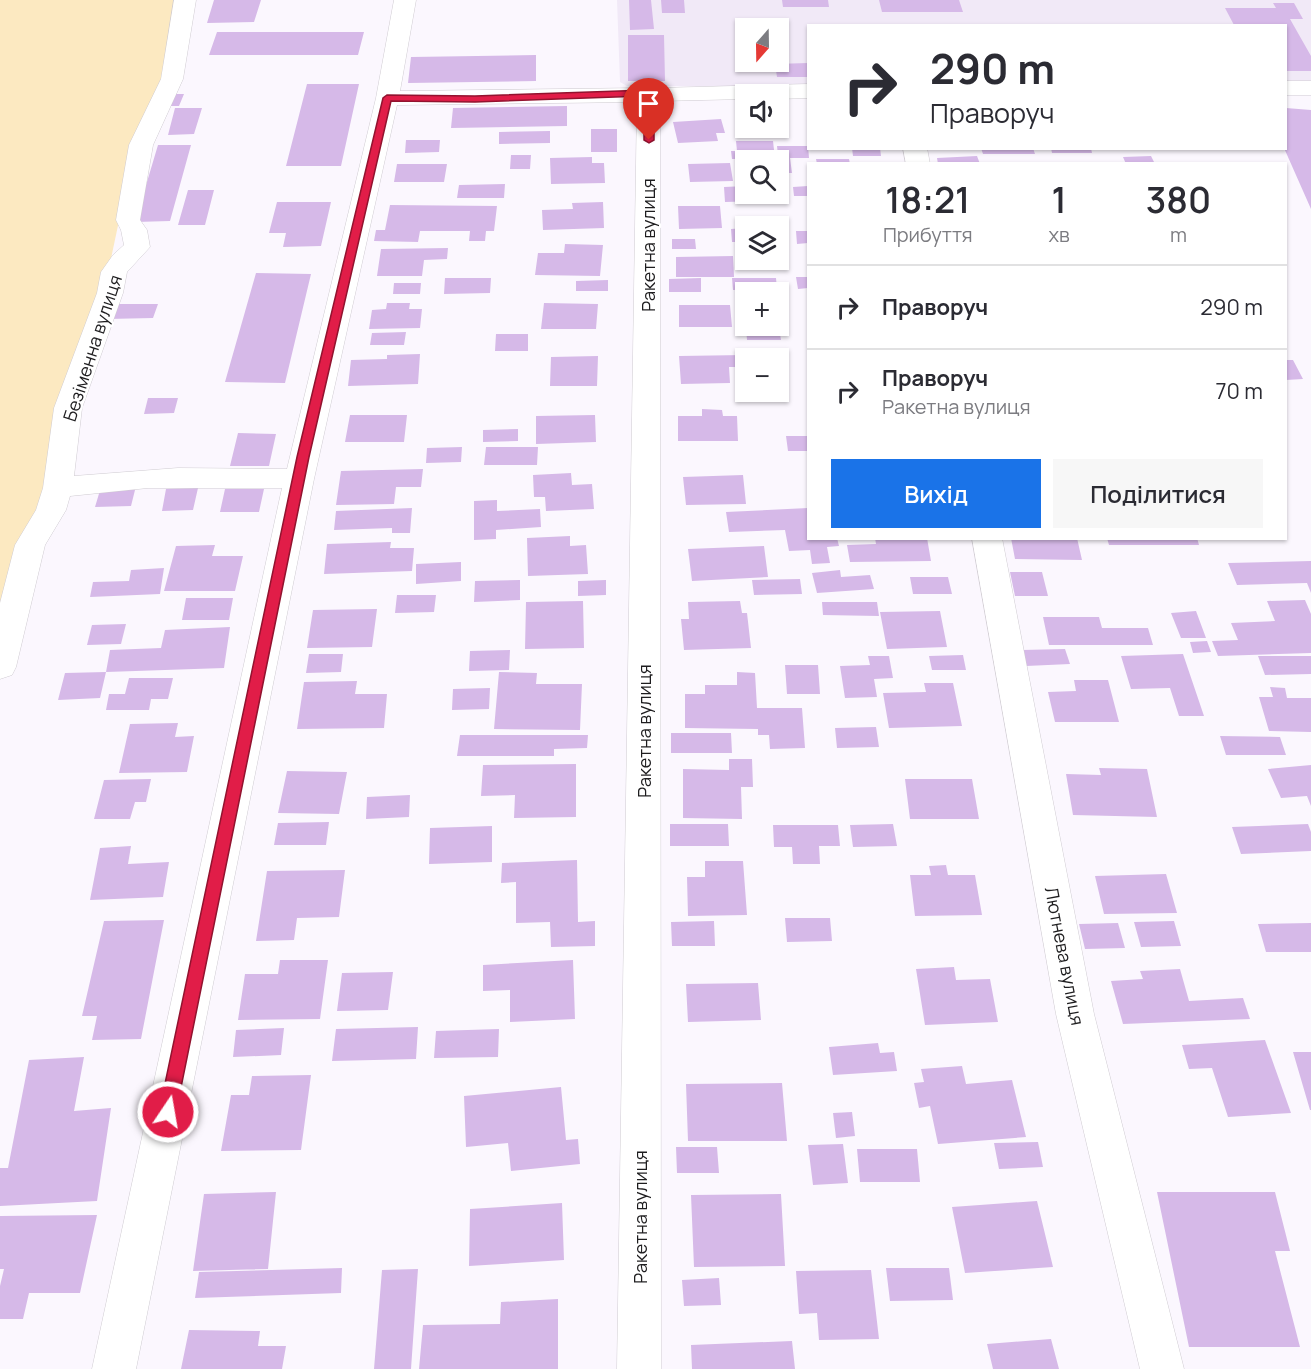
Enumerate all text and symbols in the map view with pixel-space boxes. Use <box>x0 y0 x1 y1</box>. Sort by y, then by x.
north arrow <box>735 18 789 72</box>
map controls <box>735 18 789 402</box>
text: 290 m <box>930 39 1055 97</box>
icon: right <box>831 48 909 126</box>
pin <box>623 78 674 140</box>
button: sound <box>735 84 789 138</box>
icon: arrive <box>632 87 665 120</box>
text: Праворуч <box>930 94 1054 131</box>
button: search <box>735 150 789 204</box>
text: 18:21 <box>885 175 970 224</box>
text: 1 <box>1052 175 1067 224</box>
text: 380 <box>1146 175 1211 224</box>
street label: Ракетна вулиця <box>636 178 660 312</box>
button: layers <box>735 216 789 270</box>
text: Прибуття <box>883 221 973 248</box>
text: хв <box>1049 221 1070 248</box>
text: m <box>1170 221 1187 248</box>
street label: Безіменна вулиця <box>57 272 127 424</box>
button: + <box>735 282 789 336</box>
icon: right <box>831 291 864 324</box>
text: Праворуч <box>882 292 988 322</box>
text: 290 m <box>1200 292 1263 322</box>
button: − <box>735 348 789 402</box>
text: Праворуч <box>882 363 988 393</box>
icon: right <box>831 375 864 408</box>
text: 70 m <box>1215 376 1263 406</box>
text: Ракетна вулиця <box>882 393 1030 420</box>
button: Вихід <box>831 459 1041 528</box>
button: Поділитися <box>1053 459 1263 528</box>
street label: Ракетна вулиця <box>632 664 656 798</box>
street label: Лютнева вулиця <box>1040 885 1090 1027</box>
position arrow <box>136 1080 200 1144</box>
street label: Ракетна вулиця <box>628 1150 652 1284</box>

